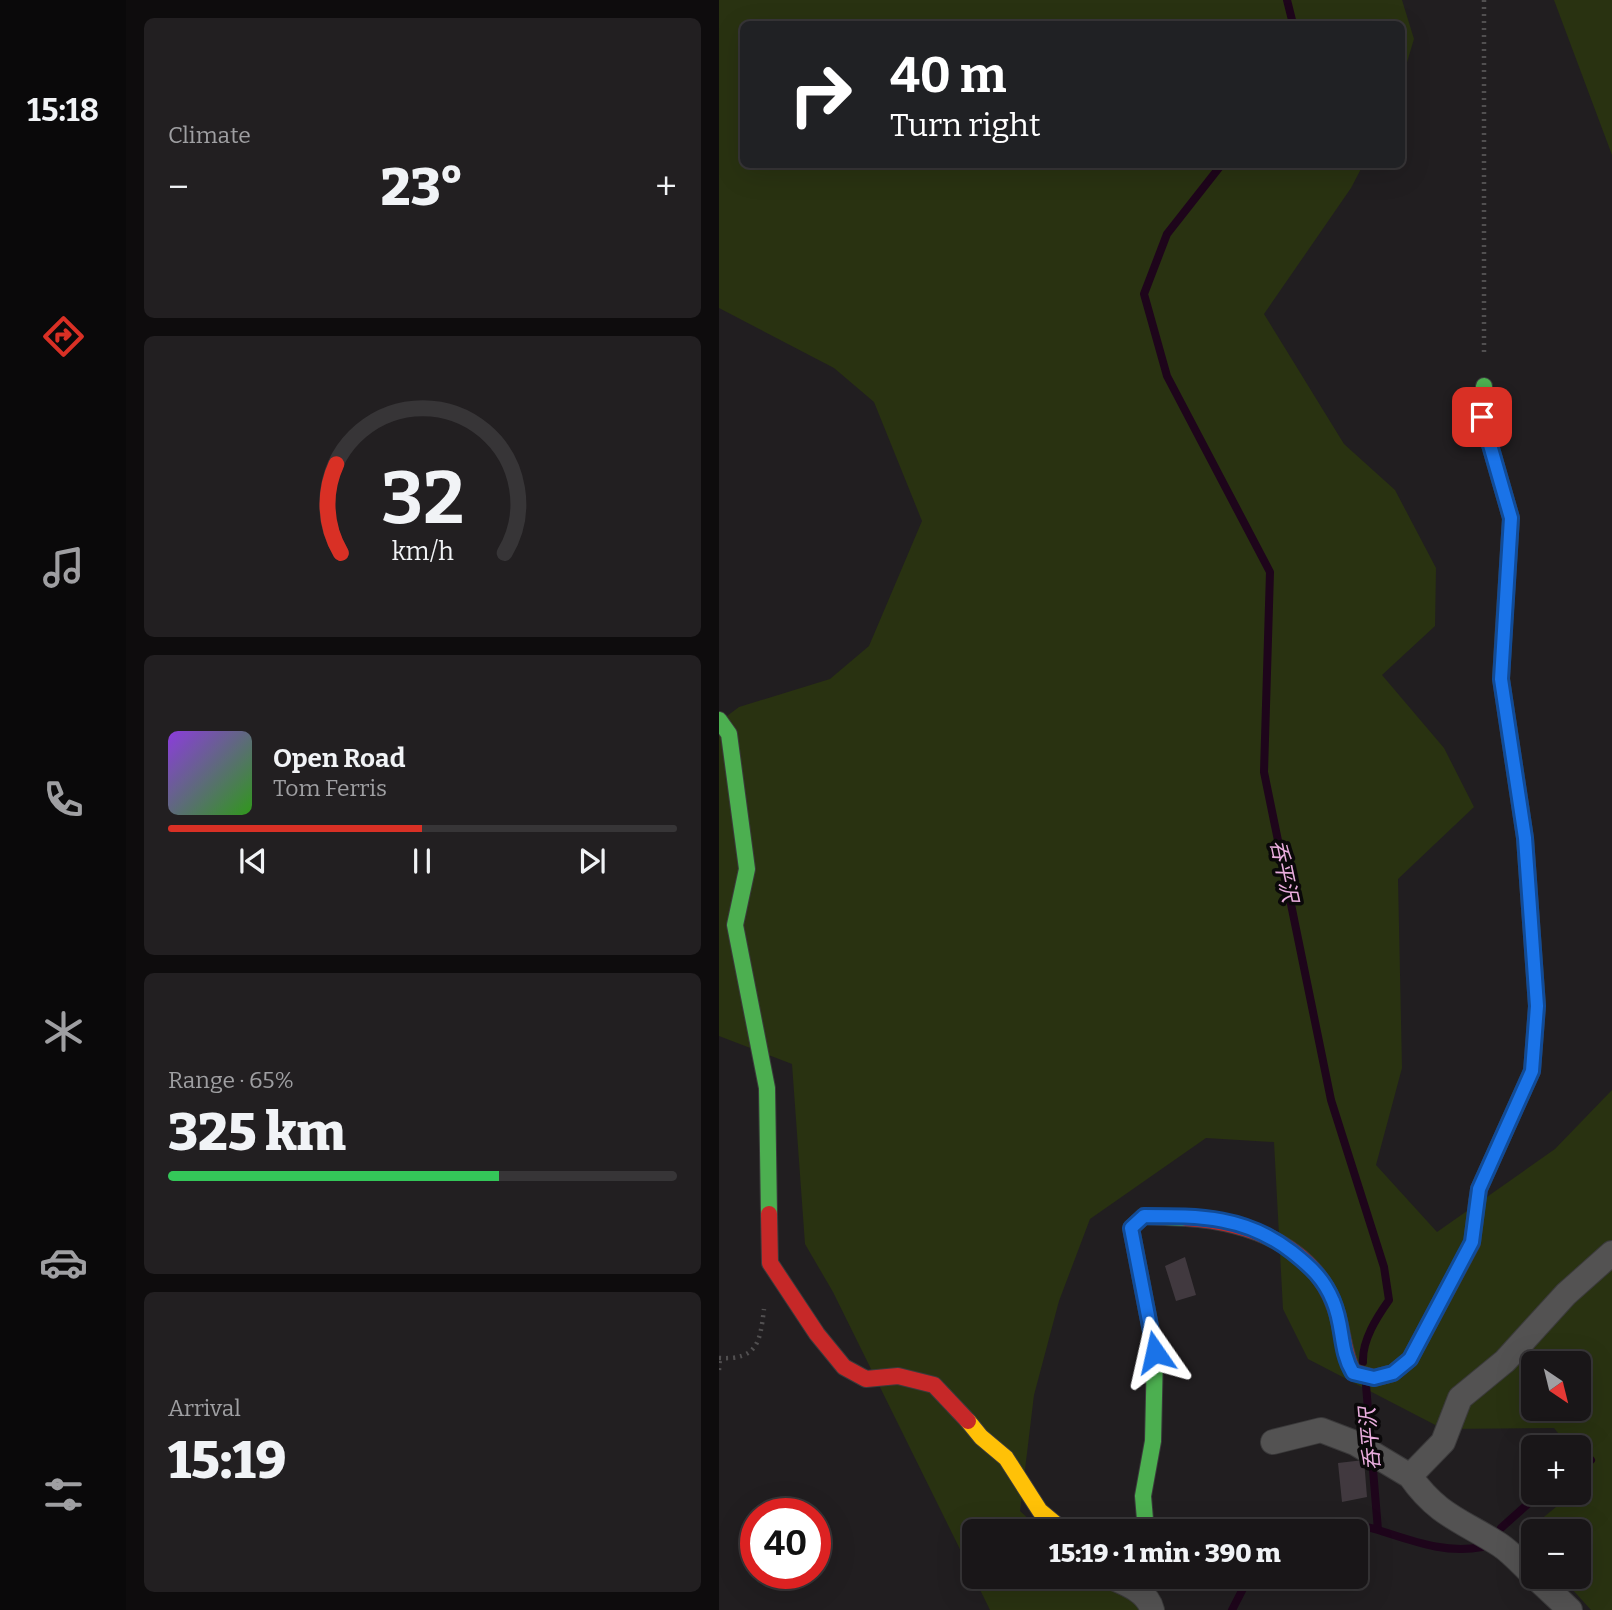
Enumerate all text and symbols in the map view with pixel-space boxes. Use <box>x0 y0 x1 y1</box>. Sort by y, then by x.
text: 40 m <box>890 46 1007 105</box>
icon: right <box>775 49 866 140</box>
text: 15:18 <box>27 91 99 129</box>
text: Turn right <box>890 106 1041 144</box>
text: Climate <box>168 121 251 149</box>
text: 23° <box>381 156 463 219</box>
text: − <box>168 164 189 210</box>
text: + <box>655 164 677 210</box>
icon: directions <box>39 312 88 361</box>
pin <box>1452 387 1512 447</box>
icon: arrive <box>1463 398 1501 436</box>
text: 32 <box>381 455 464 542</box>
text: km/h <box>392 536 454 566</box>
icon: music <box>39 543 88 592</box>
text: Open Road <box>273 743 405 774</box>
text: Tom Ferris <box>273 774 387 802</box>
icon: phone <box>39 775 88 824</box>
water label: 呑平沢 <box>1265 837 1304 907</box>
icon: previous <box>234 842 272 880</box>
icon: pause <box>403 842 441 880</box>
icon: next <box>573 842 611 880</box>
icon: climate <box>39 1007 88 1056</box>
text: Range · 65% <box>168 1066 294 1094</box>
text: 325 km <box>168 1101 346 1164</box>
icon: car <box>39 1238 88 1287</box>
position arrow <box>1118 1315 1192 1389</box>
north arrow <box>1521 1351 1591 1421</box>
map controls <box>1521 1351 1591 1589</box>
text: Arrival <box>168 1394 241 1422</box>
water label: 呑平沢 <box>1354 1403 1386 1472</box>
text: 15:19 <box>168 1429 286 1492</box>
button: + <box>1521 1435 1591 1505</box>
icon: filters <box>39 1470 88 1519</box>
speed limit sign: 40 <box>740 1498 831 1589</box>
button: − <box>1521 1519 1591 1589</box>
text: 15:19 · 1 min · 390 m <box>1049 1538 1281 1569</box>

